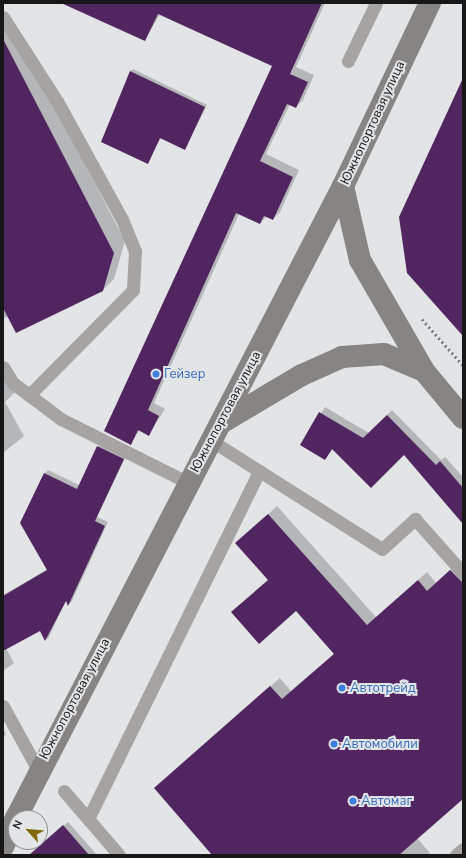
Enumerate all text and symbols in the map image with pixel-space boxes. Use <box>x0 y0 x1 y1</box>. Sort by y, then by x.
street label: Южнопортовая улица <box>337 59 409 187</box>
street label: Южнопортовая улица <box>187 349 265 475</box>
place label: Гейзер <box>164 366 205 382</box>
marker: Гейзер <box>151 369 161 379</box>
street label: Южнопортовая улица <box>36 636 114 762</box>
place label: Автотрейд <box>350 680 416 696</box>
marker: Автотрейд <box>337 683 347 693</box>
place label: Автомобили <box>342 736 418 752</box>
marker: Автомобили <box>329 739 339 749</box>
place label: Автомаг <box>361 793 412 809</box>
marker: Автомаг <box>348 796 358 806</box>
north arrow <box>8 810 48 850</box>
text: N <box>9 818 26 832</box>

